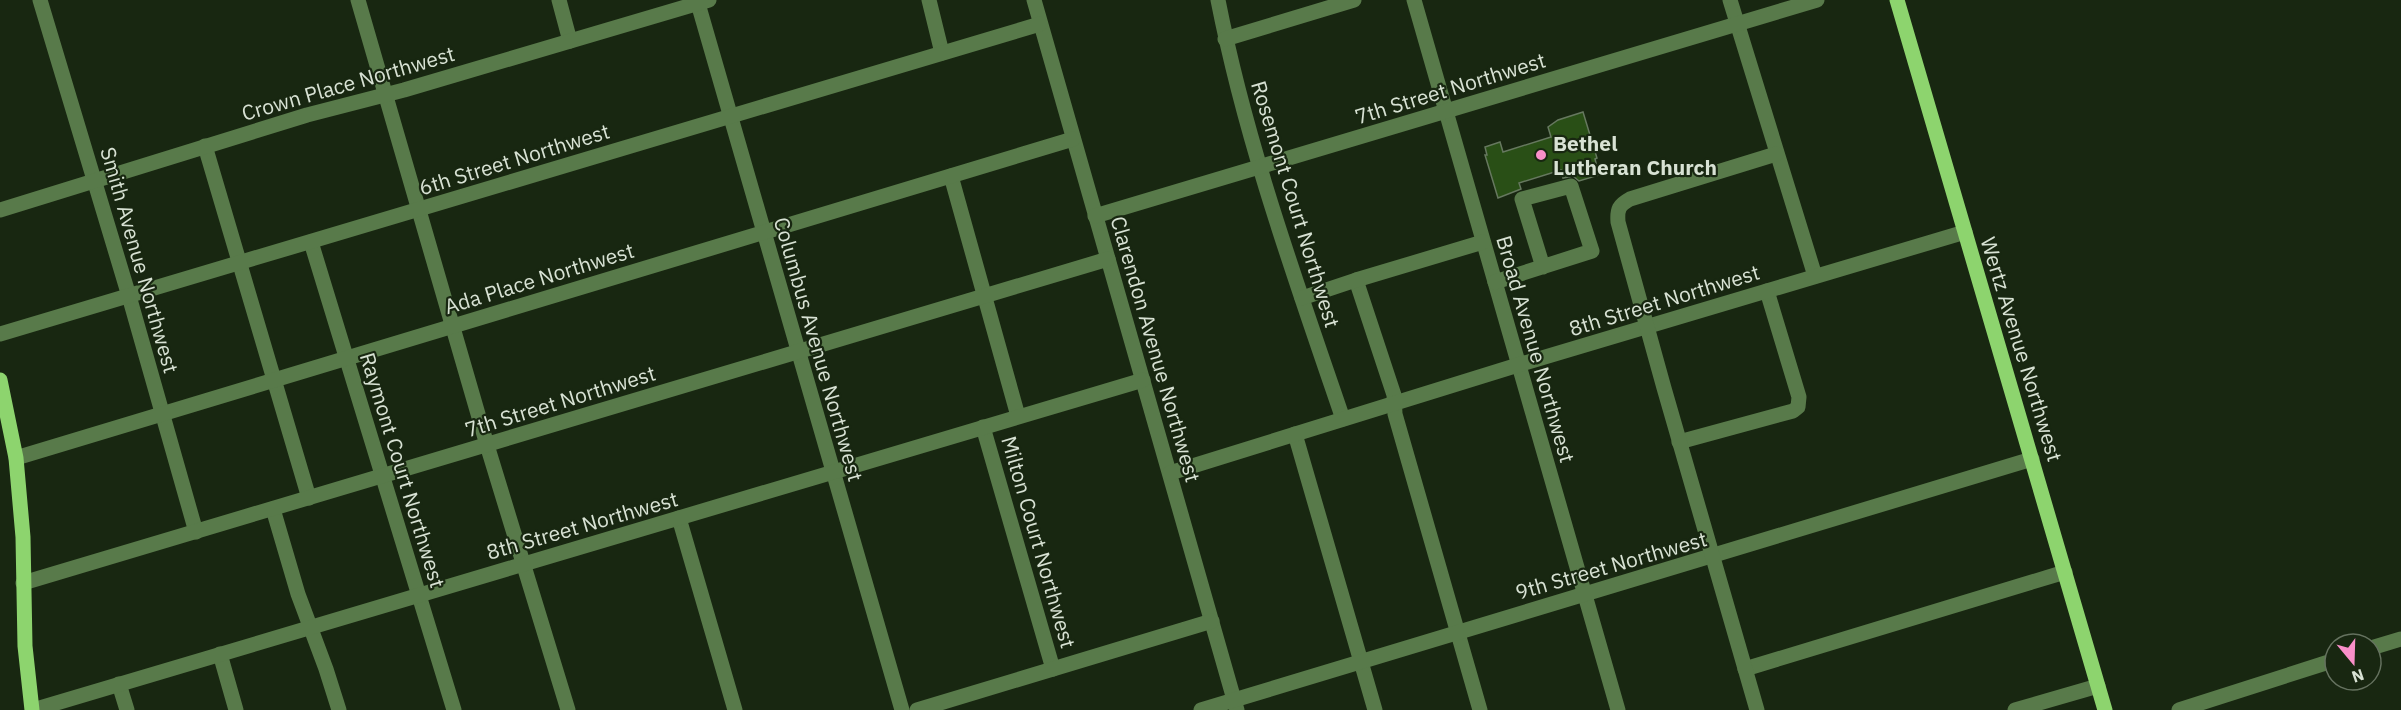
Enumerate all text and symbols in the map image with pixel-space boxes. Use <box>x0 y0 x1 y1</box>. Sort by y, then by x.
street label: Crown Place Northwest <box>238 39 458 127</box>
street label: 7th Street Northwest <box>1351 46 1549 130</box>
street label: Rosemont Court Northwest <box>1245 77 1347 331</box>
street label: 6th Street Northwest <box>415 117 613 201</box>
place label: Bethel Lutheran Church <box>1553 129 1717 181</box>
street label: Smith Avenue Northwest <box>94 144 186 376</box>
marker: Bethel Lutheran Church <box>1534 148 1548 162</box>
street label: Clarendon Avenue Northwest <box>1105 213 1207 485</box>
street label: Columbus Avenue Northwest <box>768 214 870 484</box>
street label: Broad Avenue Northwest <box>1490 232 1582 466</box>
street label: Wertz Avenue Northwest <box>1974 233 2070 465</box>
street label: Ada Place Northwest <box>441 236 637 320</box>
street label: 8th Street Northwest <box>1565 258 1763 342</box>
street label: Raymont Court Northwest <box>354 349 452 591</box>
street label: 7th Street Northwest <box>461 359 659 443</box>
street label: Milton Court Northwest <box>995 433 1083 651</box>
street label: 8th Street Northwest <box>483 484 681 566</box>
street label: 9th Street Northwest <box>1512 524 1710 606</box>
north arrow <box>2323 632 2383 692</box>
text: N <box>2349 665 2367 688</box>

